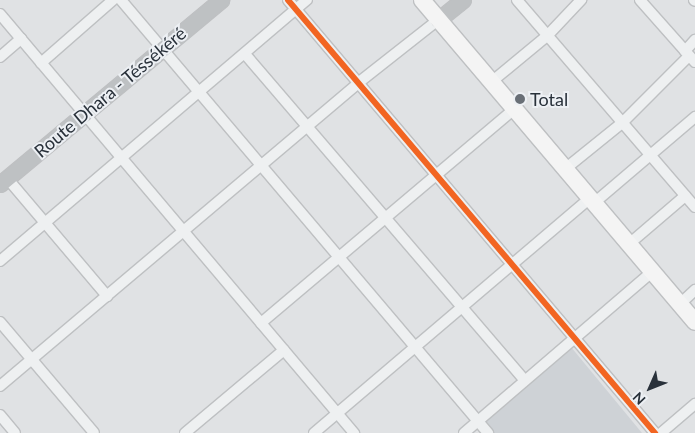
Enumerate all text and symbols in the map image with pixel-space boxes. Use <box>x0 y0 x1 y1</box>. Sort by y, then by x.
street label: Route Dhara - Téssékéré <box>29 22 191 162</box>
place label: Total <box>530 88 568 110</box>
marker: Total <box>514 93 526 105</box>
north arrow <box>625 363 675 413</box>
text: N <box>629 389 649 409</box>

